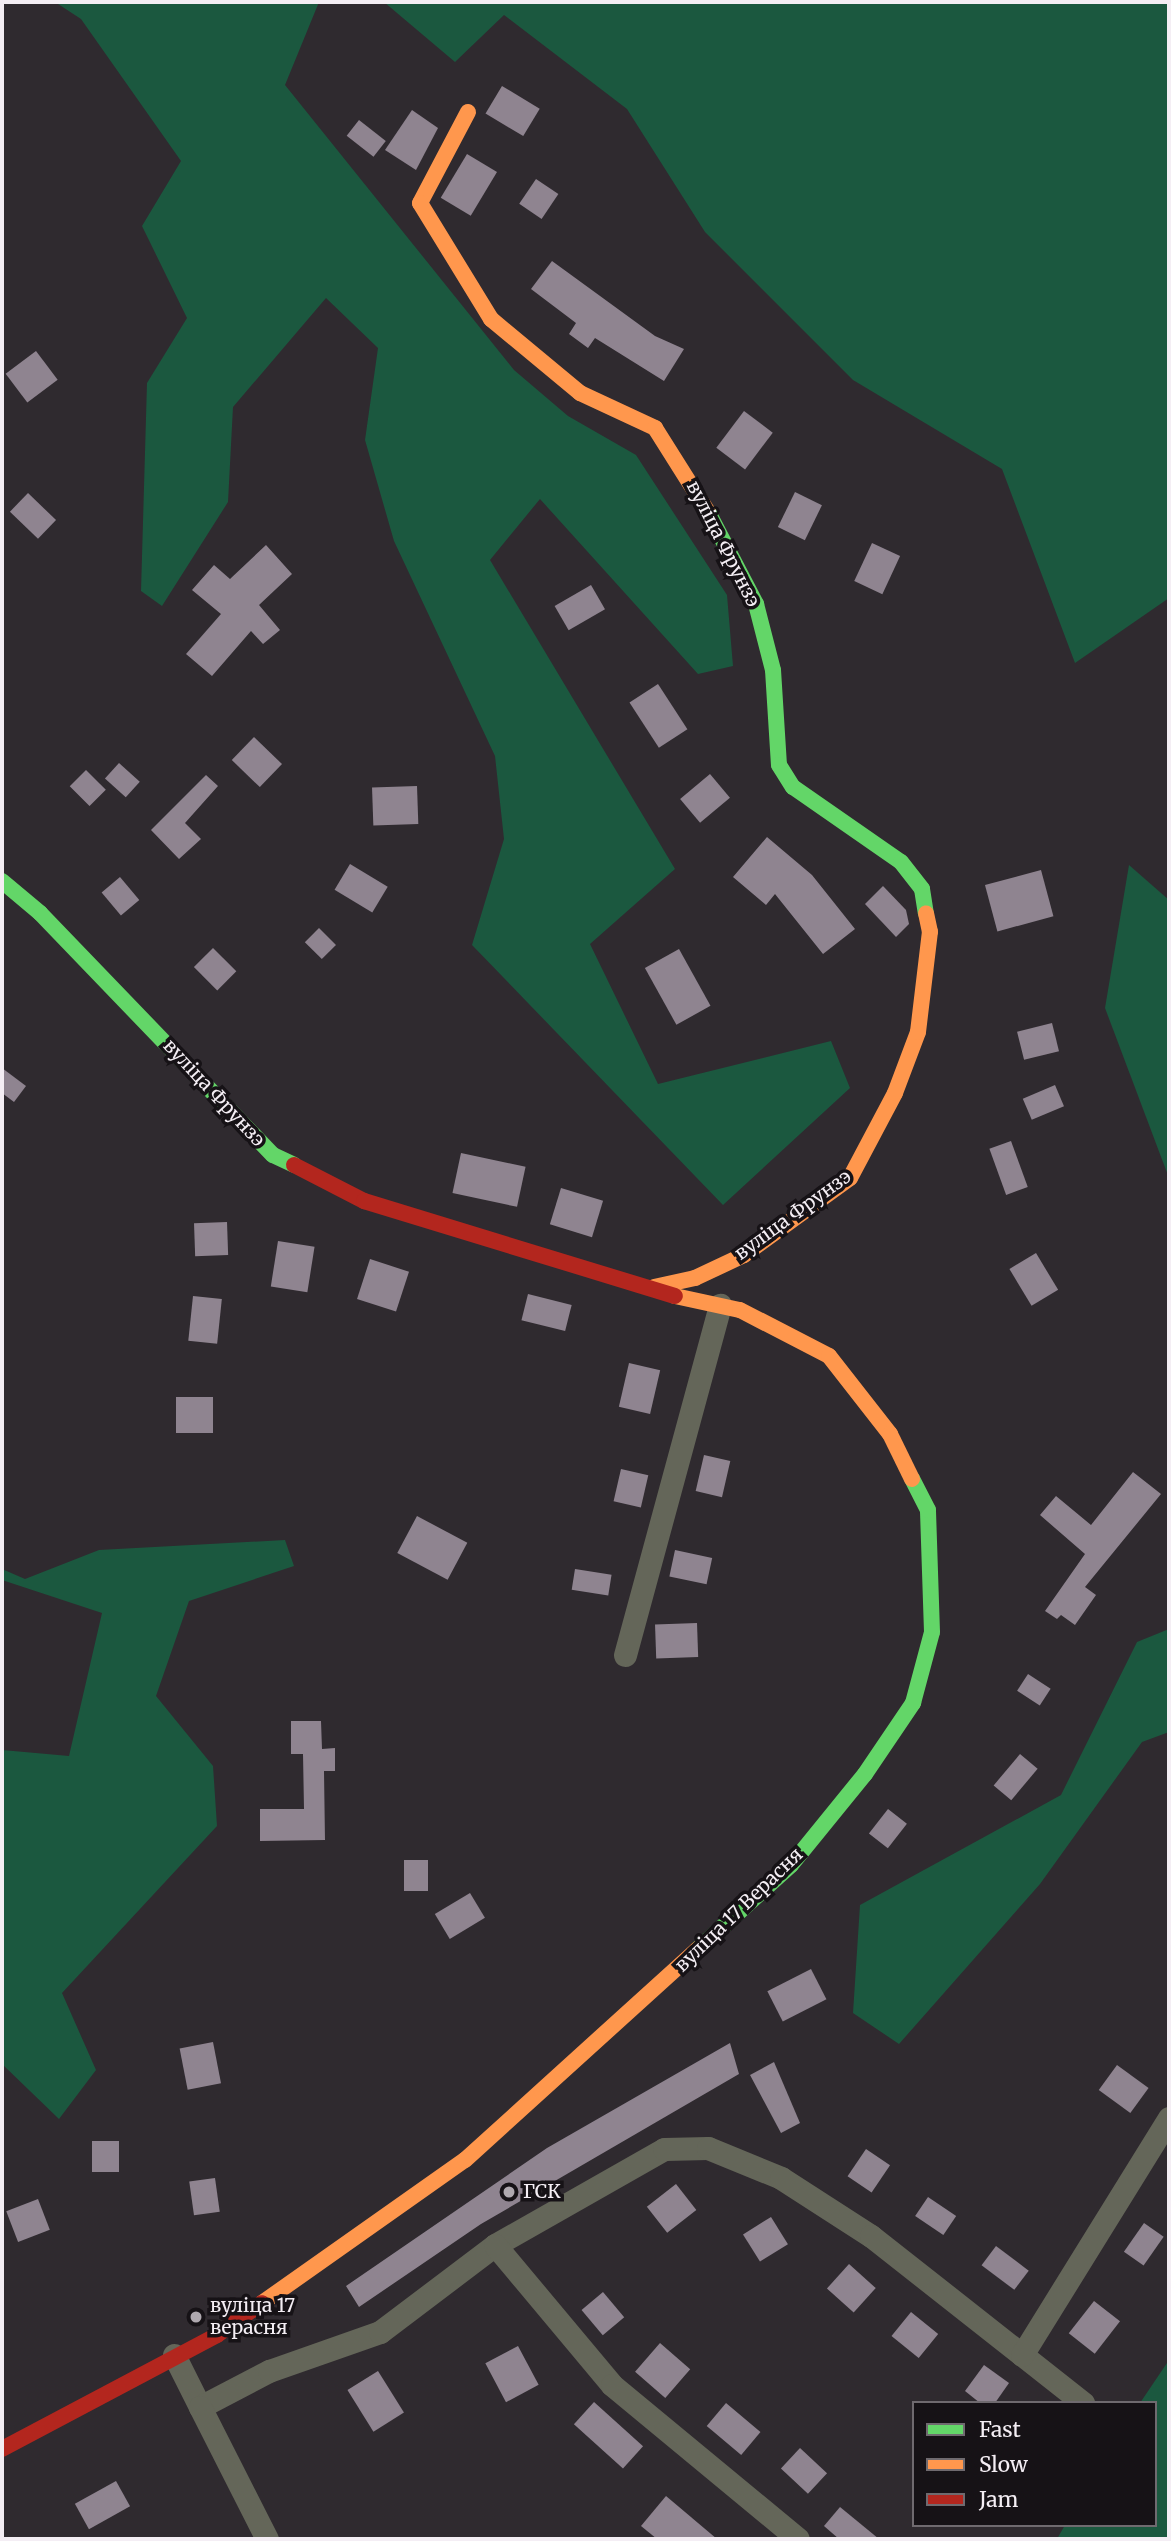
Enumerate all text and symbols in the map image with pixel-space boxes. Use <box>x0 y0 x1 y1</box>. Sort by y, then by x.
street label: вуліца Фрунзэ <box>681 477 765 611</box>
street label: вуліца Фрунзэ <box>158 1035 270 1151</box>
street label: вуліца Фрунзэ <box>730 1165 856 1265</box>
street label: вуліца 17 Верасня <box>670 1843 808 1977</box>
place label: ГСК <box>523 2181 561 2203</box>
marker: ГСК <box>501 2184 517 2200</box>
place label: вуліца 17 верасня <box>210 2295 295 2339</box>
marker: вуліца 17 верасня <box>188 2309 204 2325</box>
legend <box>912 2401 1157 2527</box>
text: Fast <box>979 2416 1021 2443</box>
text: Slow <box>979 2451 1028 2478</box>
text: Jam <box>979 2486 1018 2513</box>

